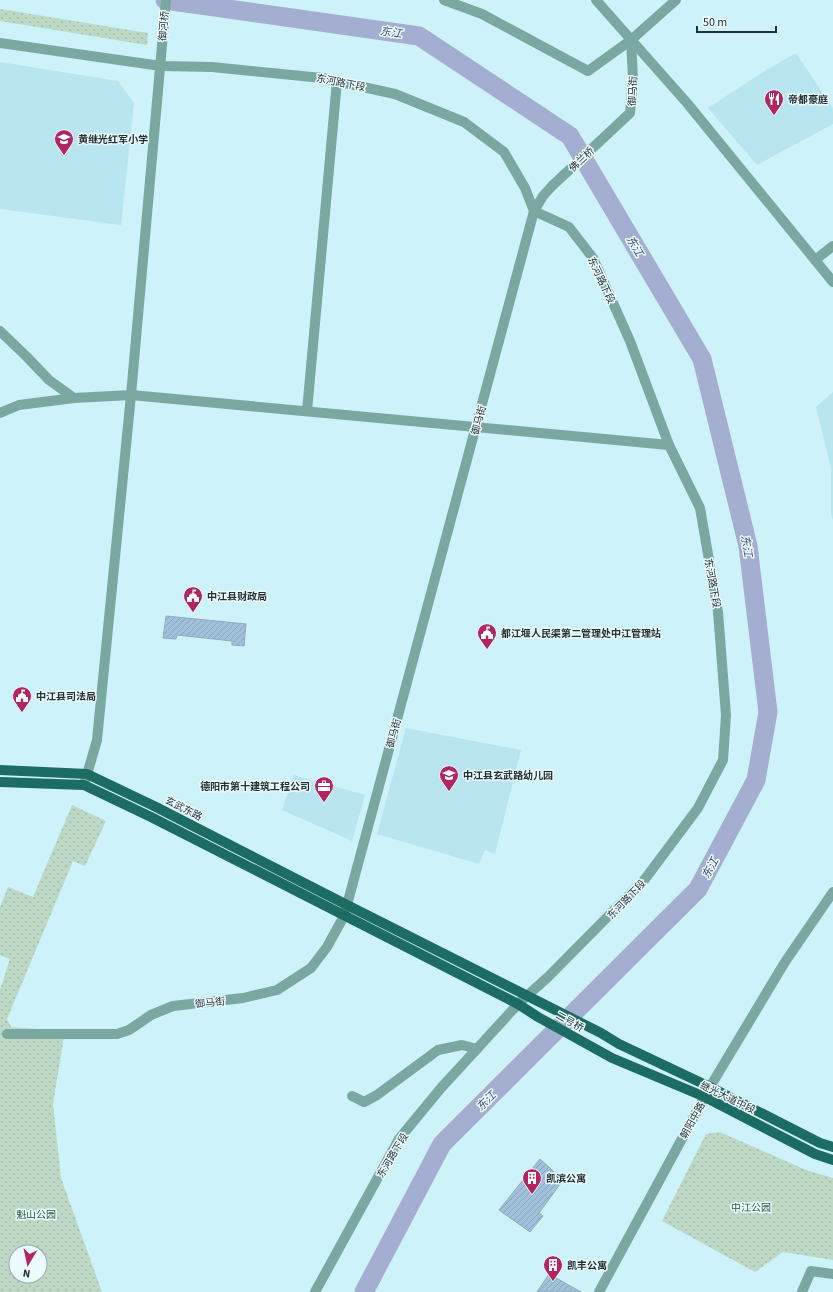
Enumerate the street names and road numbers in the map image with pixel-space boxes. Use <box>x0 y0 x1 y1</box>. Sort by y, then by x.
street label: 御河桥 <box>156 11 172 42</box>
street label: 东河路下段 <box>315 71 367 95</box>
street label: 御马街 <box>625 76 641 106</box>
street label: 佛兰桥 <box>565 144 597 176</box>
street label: 东河路下段 <box>584 255 618 306</box>
street label: 御马街 <box>468 404 490 437</box>
street label: 东河路下段 <box>701 557 723 609</box>
street label: 御马街 <box>383 717 405 750</box>
street label: 玄武东路 <box>163 794 205 824</box>
street label: 东河路下段 <box>604 877 649 923</box>
street label: 御马街 <box>194 994 226 1012</box>
street label: 二号桥 <box>553 1008 586 1035</box>
street label: 继光大道中段 <box>698 1078 758 1117</box>
street label: 朝阳中路 <box>677 1100 709 1141</box>
street label: 东河路下段 <box>374 1130 412 1181</box>

